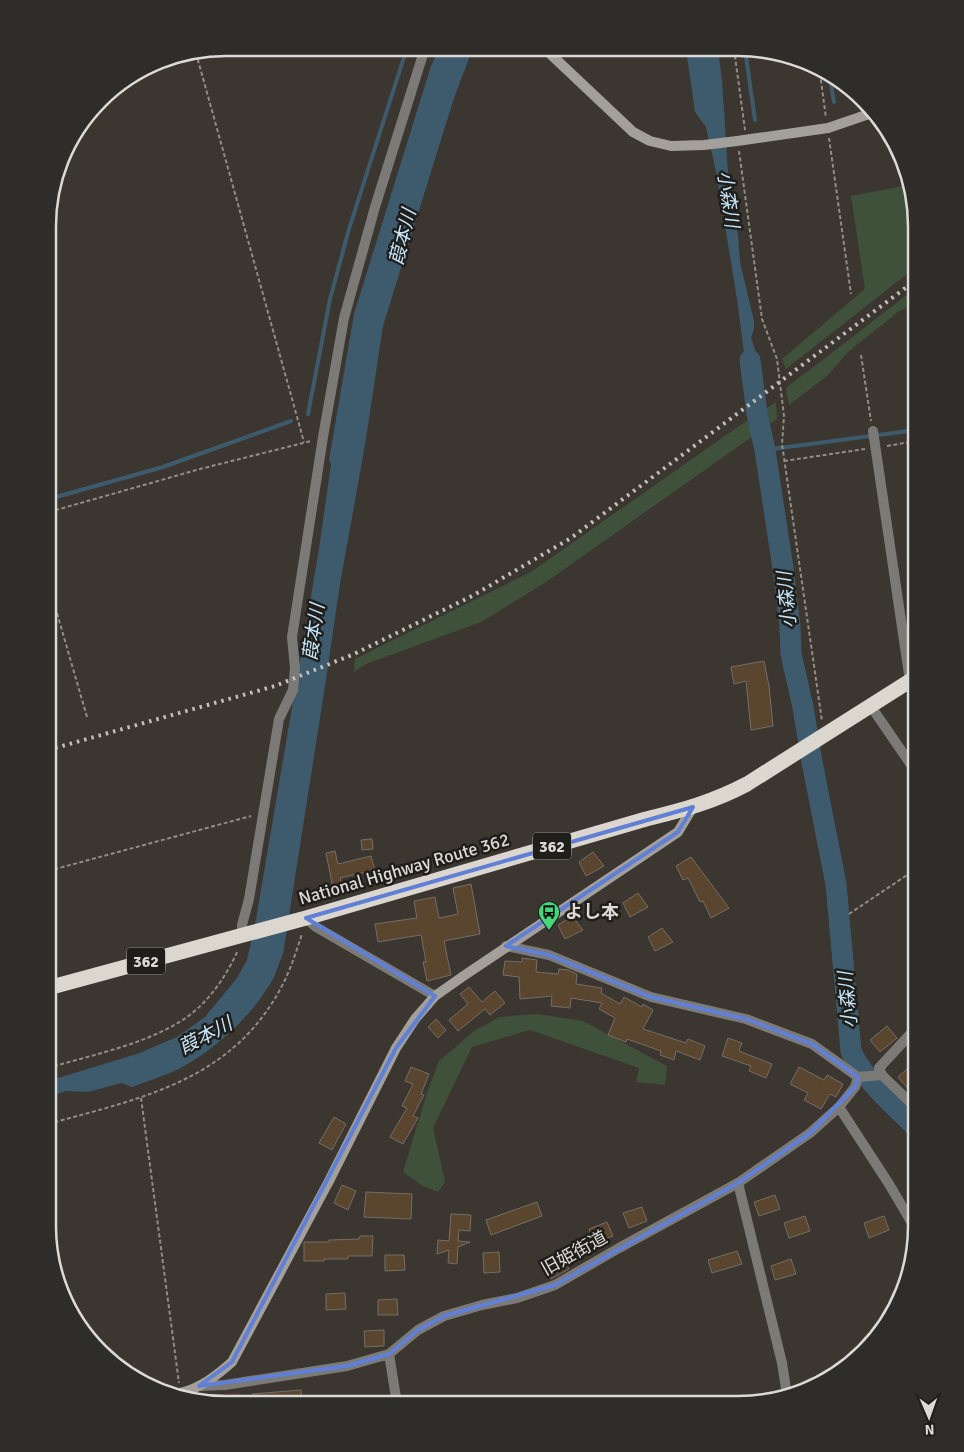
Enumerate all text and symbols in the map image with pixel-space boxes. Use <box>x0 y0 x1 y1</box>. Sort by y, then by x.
water label: 小森川 <box>712 169 744 231</box>
water label: 葭本川 <box>384 205 422 268</box>
water label: 小森川 <box>772 568 801 629</box>
water label: 葭本川 <box>298 600 330 662</box>
street label: National Highway Route 362 <box>296 828 512 910</box>
road number: 362 <box>533 832 571 859</box>
bus stop icon: よし本 <box>537 900 561 931</box>
place label: よし本 <box>565 901 619 923</box>
road number: 362 <box>127 948 165 974</box>
water label: 小森川 <box>833 968 862 1029</box>
water label: 葭本川 <box>175 1011 238 1060</box>
street label: 旧姫街道 <box>537 1226 611 1280</box>
north arrow <box>904 1392 954 1442</box>
text: N <box>924 1421 935 1438</box>

